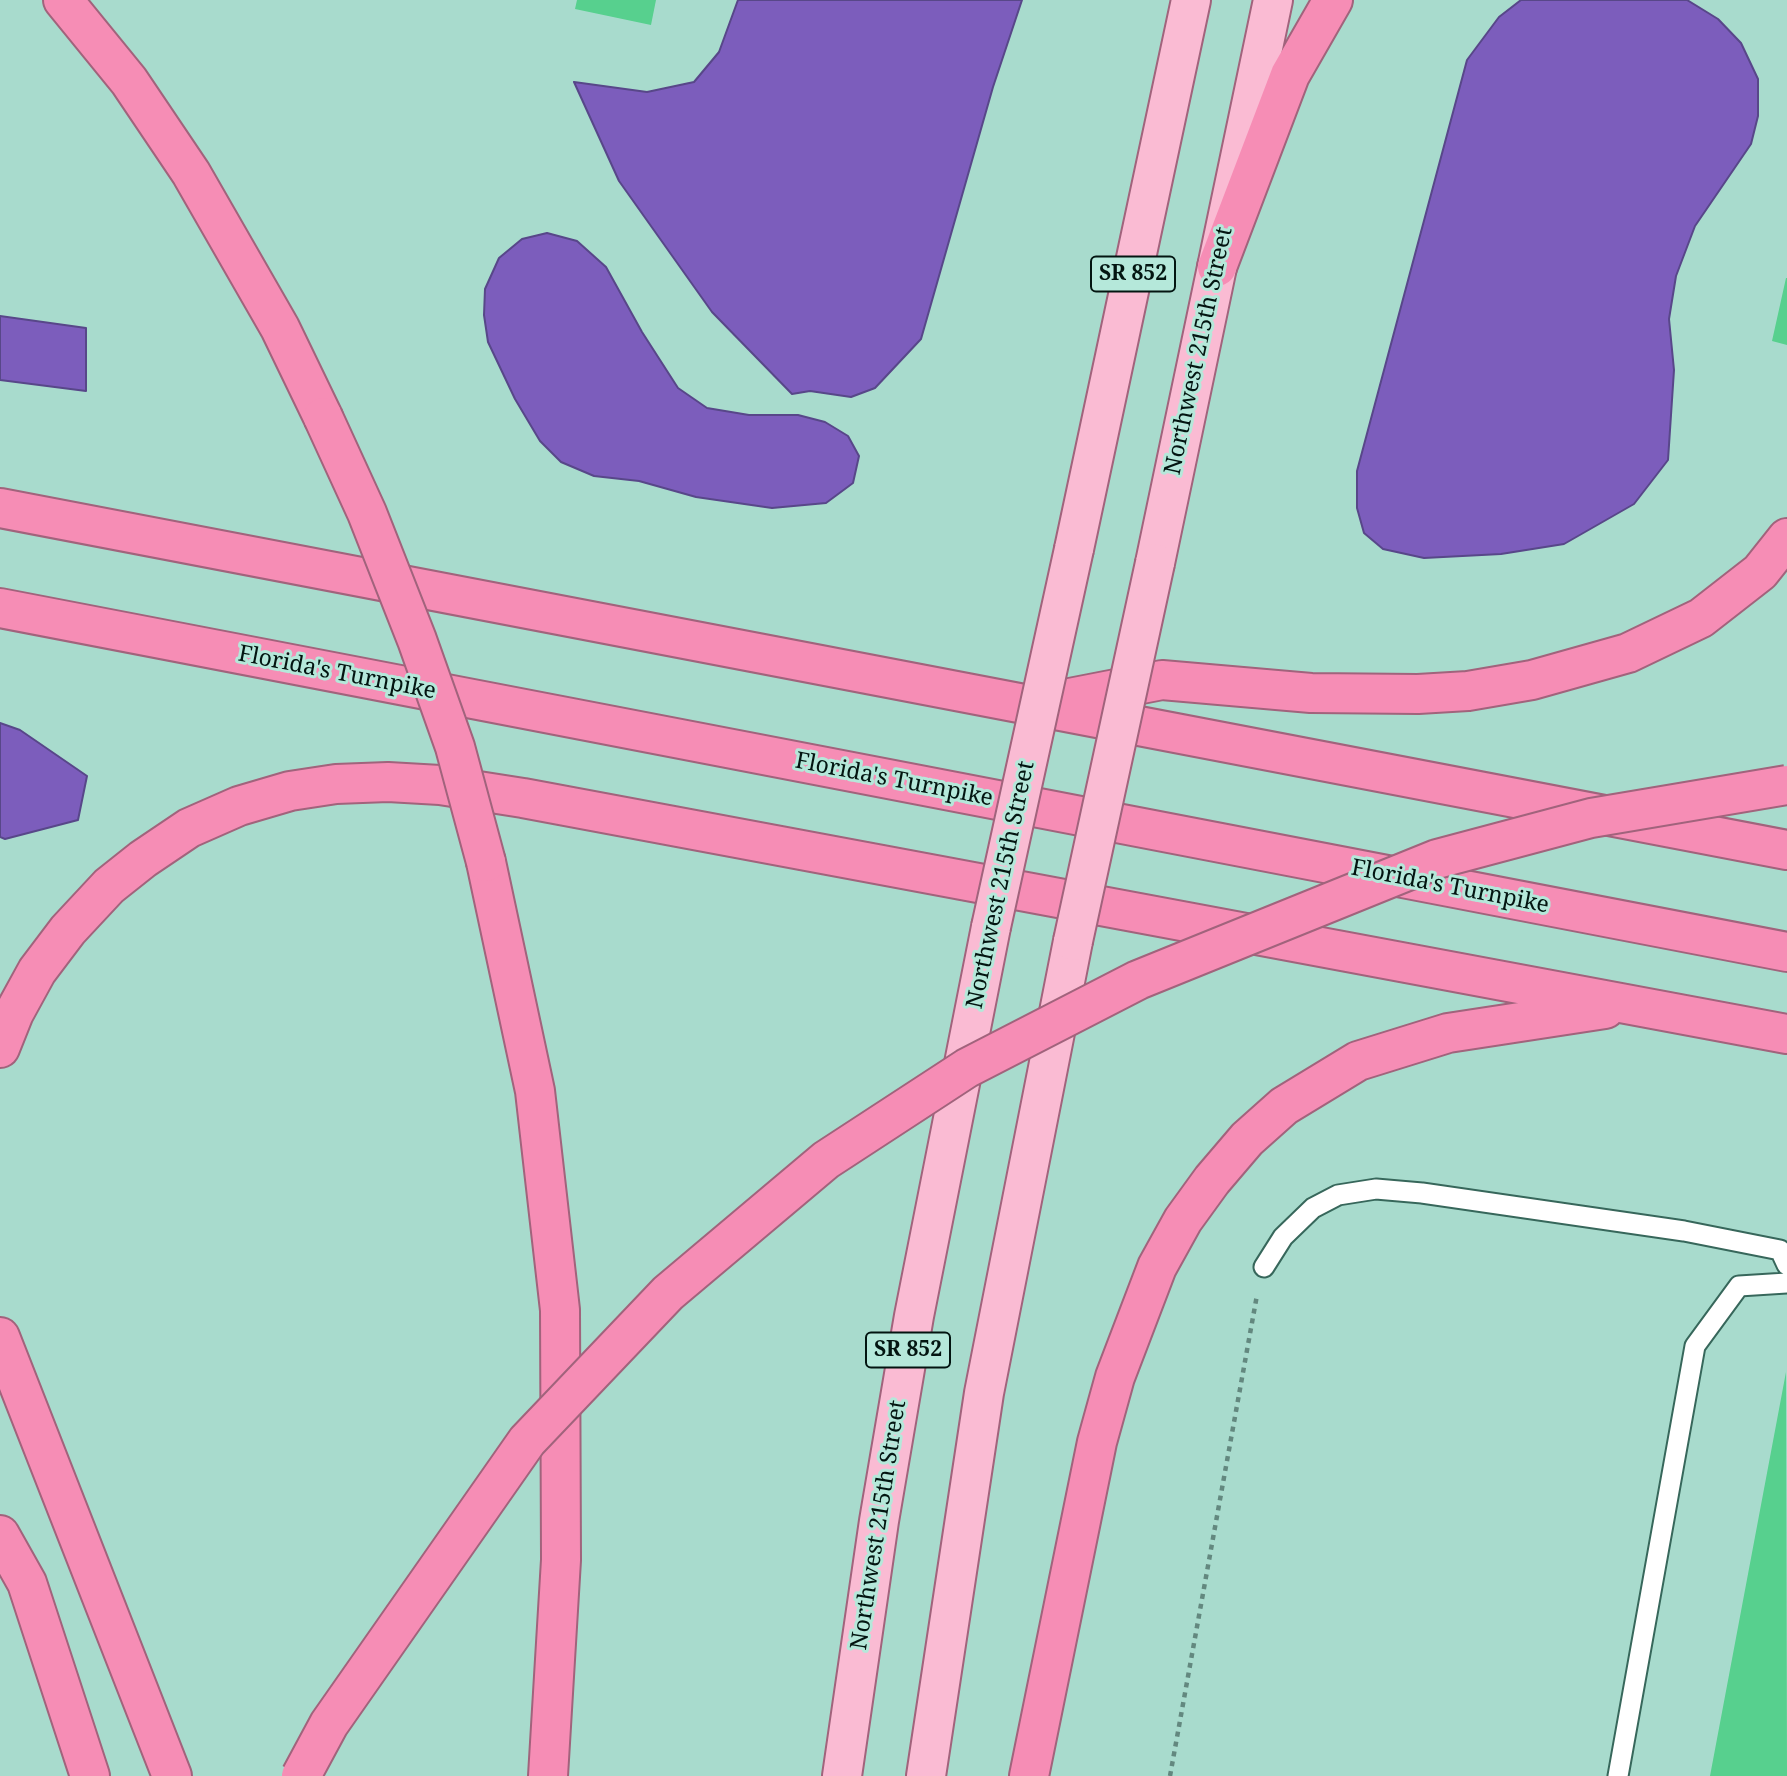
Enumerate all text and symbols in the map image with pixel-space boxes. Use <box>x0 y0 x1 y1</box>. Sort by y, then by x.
street label: Northwest 215th Street <box>1159 225 1239 477</box>
road number: SR 852 <box>1091 256 1175 292</box>
street label: Florida's Turnpike <box>236 640 438 706</box>
street label: Florida's Turnpike <box>793 747 995 813</box>
street label: Northwest 215th Street <box>961 759 1041 1011</box>
street label: Florida's Turnpike <box>1349 854 1551 920</box>
road number: SR 852 <box>866 1332 950 1368</box>
street label: Northwest 215th Street <box>846 1398 912 1652</box>

